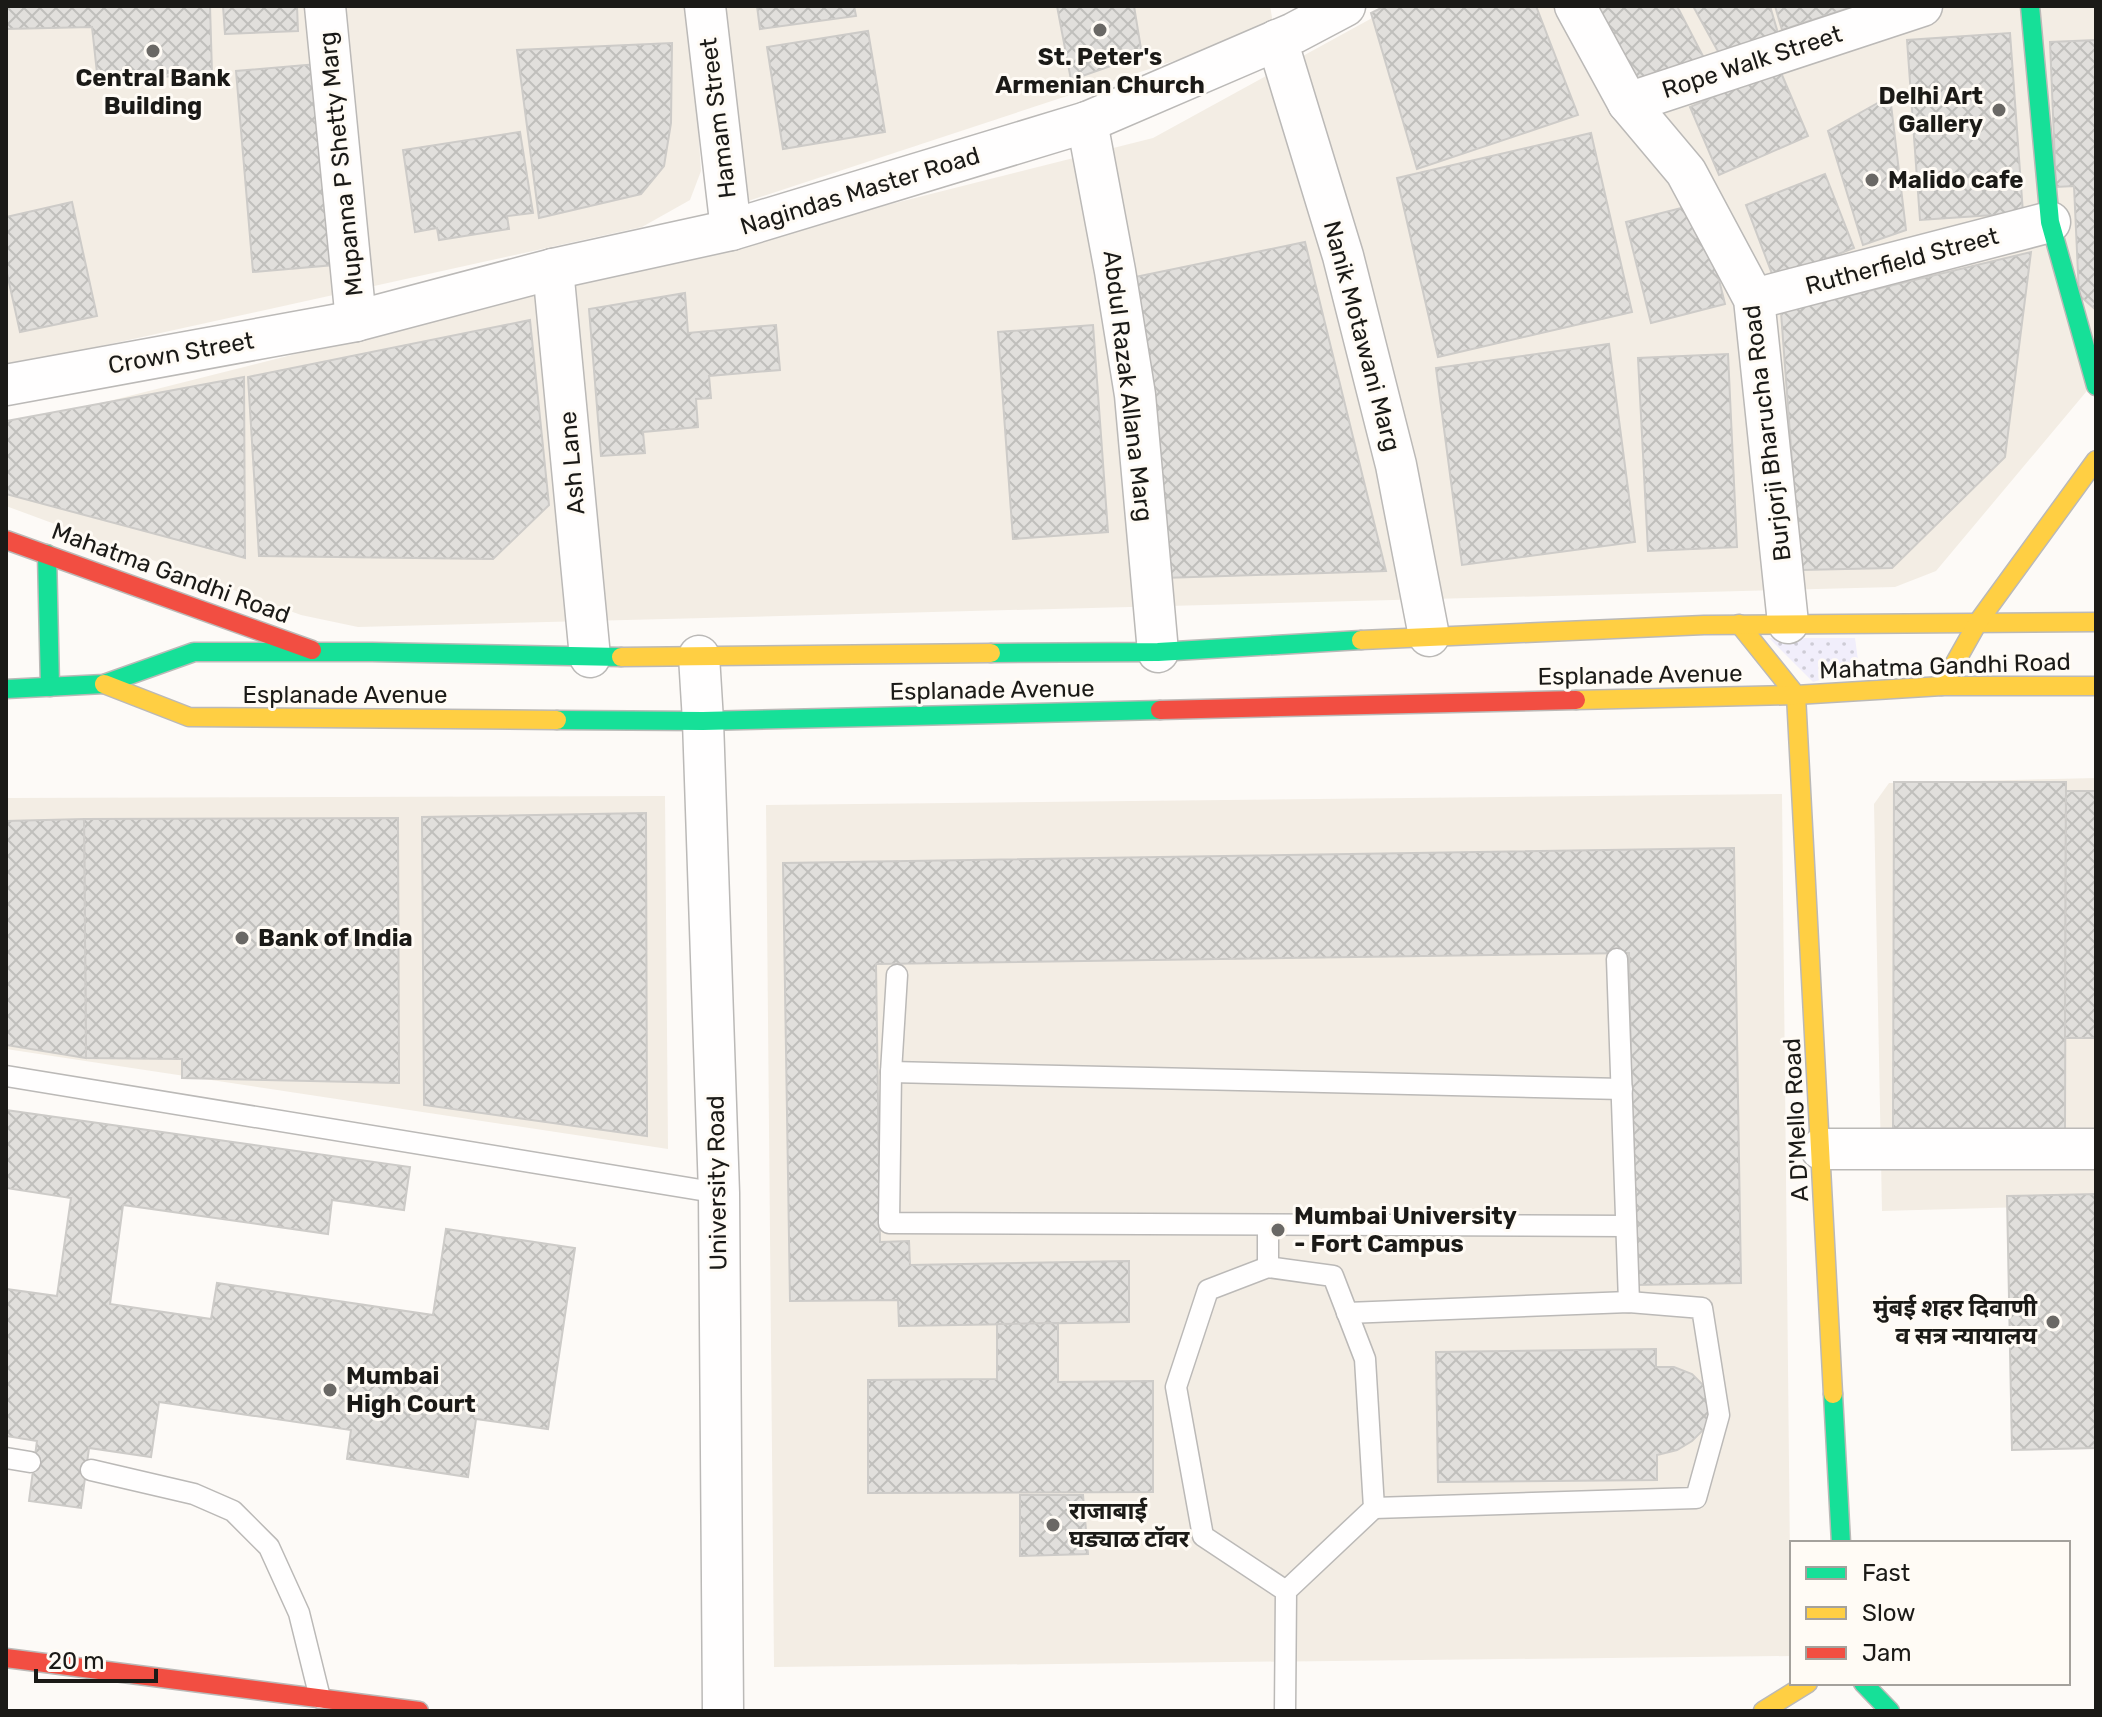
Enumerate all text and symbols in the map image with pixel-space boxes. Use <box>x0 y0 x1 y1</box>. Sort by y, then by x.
street label: Rope Walk Street <box>1658 20 1846 104</box>
marker: St. Peter's Armenian Church <box>1091 21 1109 39</box>
street label: Mupanna P Shetty Marg <box>313 30 369 298</box>
street label: Hamam Street <box>694 36 742 200</box>
marker: Central Bank Building <box>144 42 162 60</box>
place label: St. Peter's Armenian Church <box>995 43 1205 99</box>
place label: Central Bank Building <box>76 64 230 120</box>
place label: Delhi Art Gallery <box>1878 82 1983 138</box>
marker: Delhi Art Gallery <box>1990 101 2008 119</box>
street label: Nagindas Master Road <box>737 141 983 241</box>
place label: Malido cafe <box>1888 166 2024 194</box>
marker: Malido cafe <box>1863 171 1881 189</box>
street label: Nanik Motawani Marg <box>1318 218 1406 454</box>
street label: Rutherfield Street <box>1802 222 2002 300</box>
street label: Abdul Razak Allana Marg <box>1097 249 1159 523</box>
street label: Burjorji Bharucha Road <box>1737 303 1797 563</box>
street label: Crown Street <box>106 326 256 380</box>
street label: Ash Lane <box>554 410 590 516</box>
street label: Mahatma Gandhi Road <box>48 517 294 629</box>
street label: Mahatma Gandhi Road <box>1819 648 2071 684</box>
street label: Esplanade Avenue <box>1537 659 1743 691</box>
street label: Esplanade Avenue <box>889 674 1095 706</box>
street label: Esplanade Avenue <box>243 681 447 709</box>
place label: Bank of India <box>258 924 413 952</box>
marker: Bank of India <box>233 929 251 947</box>
street label: A D'Mello Road <box>1778 1037 1814 1203</box>
street label: University Road <box>701 1095 733 1271</box>
place label: Mumbai University - Fort Campus <box>1294 1202 1517 1258</box>
marker: Mumbai University - Fort Campus <box>1269 1221 1287 1239</box>
place label: मुंबई शहर दिवाणी व सत्र न्यायालय <box>1873 1294 2038 1350</box>
marker: मुंबई शहर दिवाणी व सत्र न्यायालय <box>2044 1313 2062 1331</box>
place label: Mumbai High Court <box>346 1362 476 1418</box>
marker: Mumbai High Court <box>321 1381 339 1399</box>
place label: राजाबाई घड्याळ टॉवर <box>1069 1497 1190 1553</box>
marker: राजाबाई घड्याळ टॉवर <box>1044 1516 1062 1534</box>
legend <box>1790 1541 2070 1685</box>
text: Fast <box>1862 1559 1910 1587</box>
text: Slow <box>1862 1599 1915 1627</box>
scale bar <box>36 1633 156 1683</box>
text: Jam <box>1862 1639 1912 1667</box>
text: 20 m <box>48 1647 105 1675</box>

